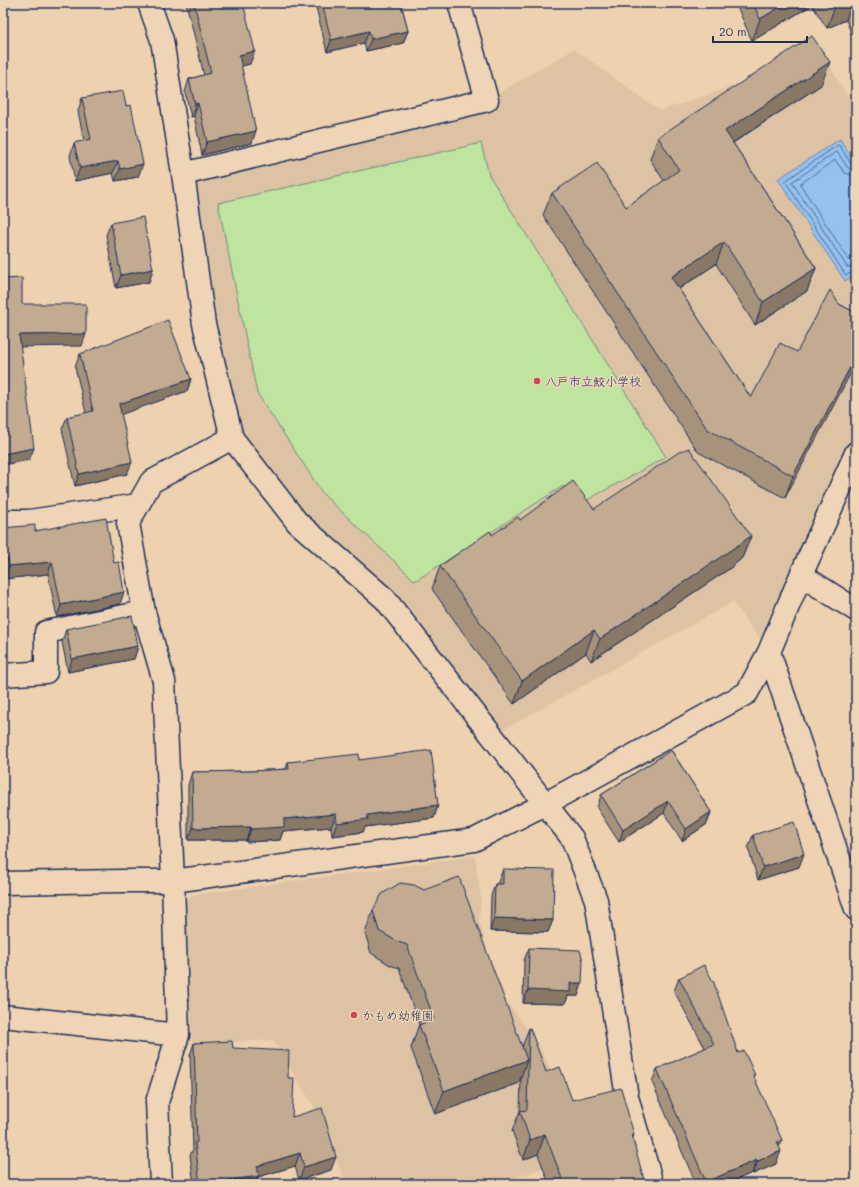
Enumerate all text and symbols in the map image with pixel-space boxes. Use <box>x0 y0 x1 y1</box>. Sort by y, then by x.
scale bar <box>713 18 807 44</box>
text: 20 m <box>719 23 747 39</box>
place label: 八戸市立鮫小学校 <box>545 373 641 389</box>
marker: 八戸市立鮫小学校 <box>532 376 542 386</box>
place label: かもめ幼稚園 <box>362 1007 434 1023</box>
marker: かもめ幼稚園 <box>349 1010 359 1020</box>

